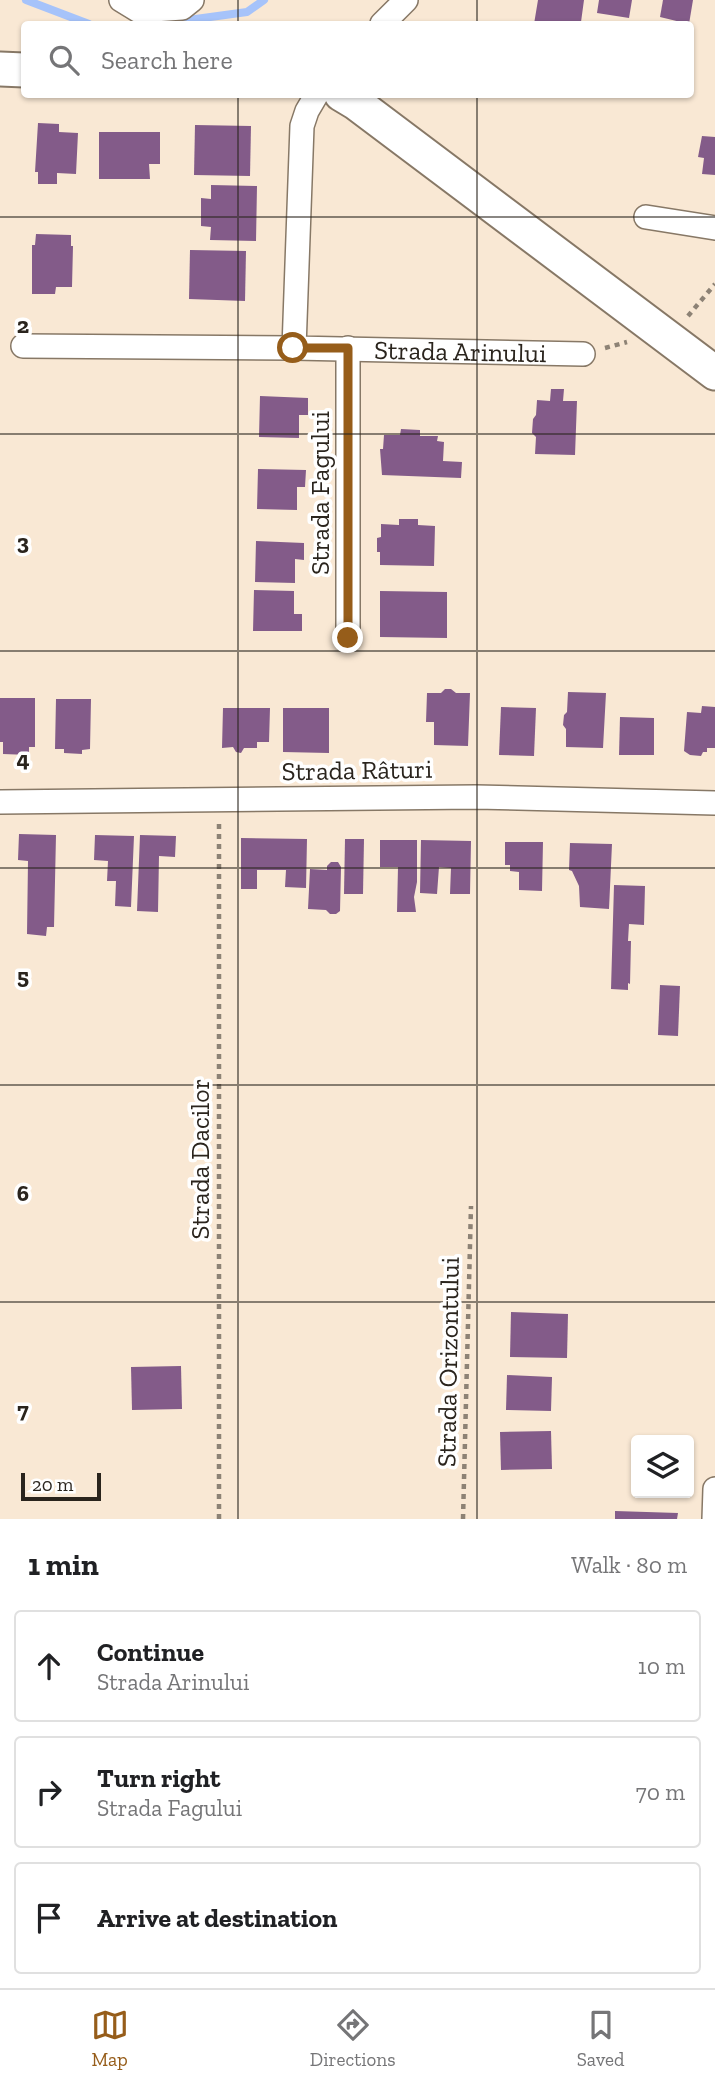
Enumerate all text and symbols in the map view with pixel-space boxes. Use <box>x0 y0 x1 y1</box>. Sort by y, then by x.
search box <box>21 21 694 98</box>
icon: search <box>45 41 83 79</box>
text: Search here <box>101 44 233 76</box>
text: 2 <box>17 311 29 339</box>
route start <box>277 332 308 363</box>
street label: Strada Arinului <box>374 334 547 369</box>
street label: Strada Fagului <box>304 411 336 575</box>
text: 3 <box>17 528 29 556</box>
route end <box>332 622 363 653</box>
text: 4 <box>16 745 30 773</box>
street label: Strada Râturi <box>281 753 433 787</box>
text: 5 <box>17 962 29 990</box>
street label: Strada Dacilor <box>184 1079 216 1239</box>
text: 6 <box>17 1179 29 1207</box>
street label: Strada Orizontului <box>430 1257 466 1467</box>
text: 7 <box>17 1396 29 1424</box>
map controls <box>631 1435 694 1498</box>
button: layers <box>631 1435 694 1498</box>
scale bar <box>21 1470 102 1502</box>
text: 20 m <box>32 1473 73 1496</box>
text: 1 min <box>28 1547 99 1583</box>
text: Walk · 80 m <box>571 1551 687 1579</box>
text: Continue <box>97 1636 204 1668</box>
icon: ahead <box>30 1647 68 1685</box>
text: 10 m <box>638 1652 685 1680</box>
text: Strada Arinului <box>97 1668 249 1696</box>
text: Turn right <box>97 1762 220 1794</box>
icon: right <box>30 1773 68 1811</box>
text: 70 m <box>636 1778 685 1806</box>
text: Strada Fagului <box>97 1794 242 1822</box>
icon: arrive <box>30 1899 68 1937</box>
text: Arrive at destination <box>97 1902 337 1934</box>
tab: Map <box>91 2006 129 2071</box>
tab: Directions <box>310 2006 396 2071</box>
tab: Saved <box>577 2006 624 2071</box>

